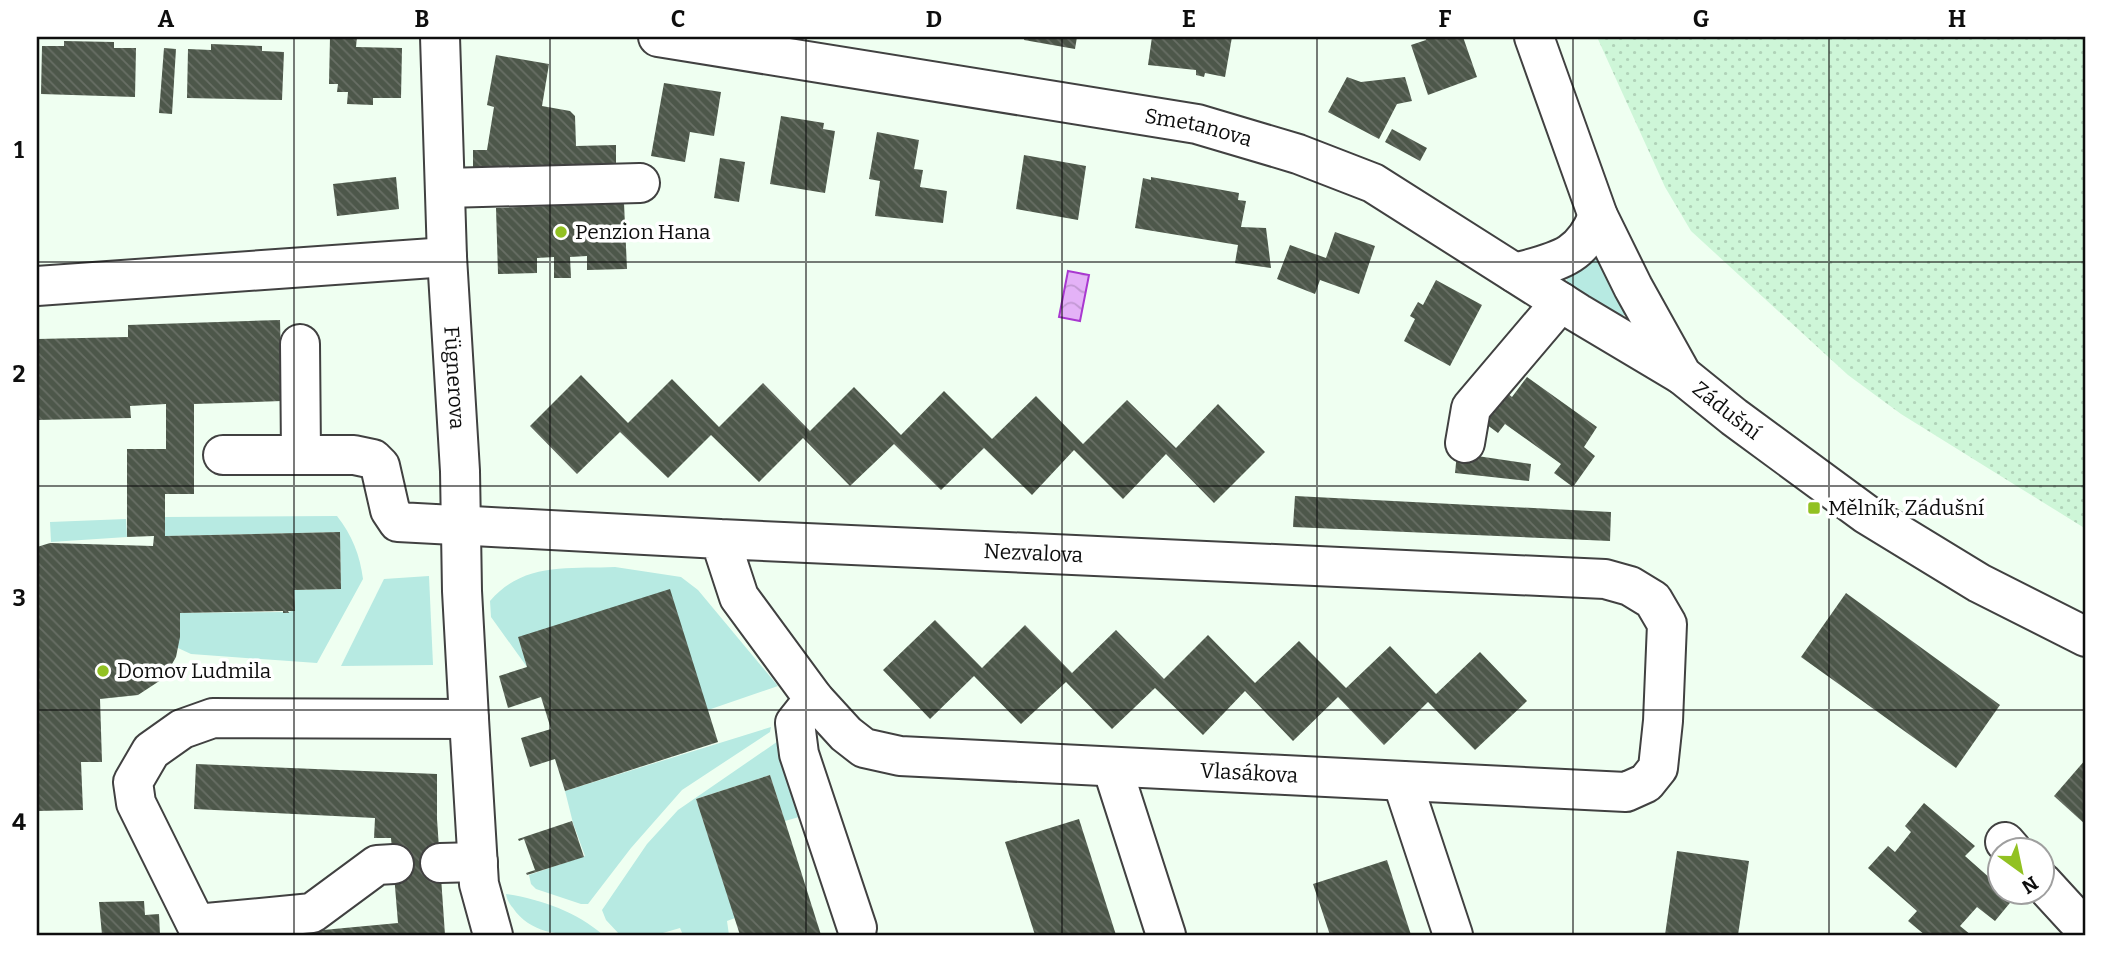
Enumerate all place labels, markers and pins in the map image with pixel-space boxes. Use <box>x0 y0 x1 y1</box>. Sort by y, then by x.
place label: Penzion Hana <box>575 219 711 245</box>
marker: Penzion Hana <box>553 224 569 240</box>
place label: Mělník, Zádušní <box>1828 495 1985 521</box>
marker: Mělník, Zádušní <box>1806 500 1822 516</box>
place label: Domov Ludmila <box>117 658 272 684</box>
marker: Domov Ludmila <box>95 663 111 679</box>

